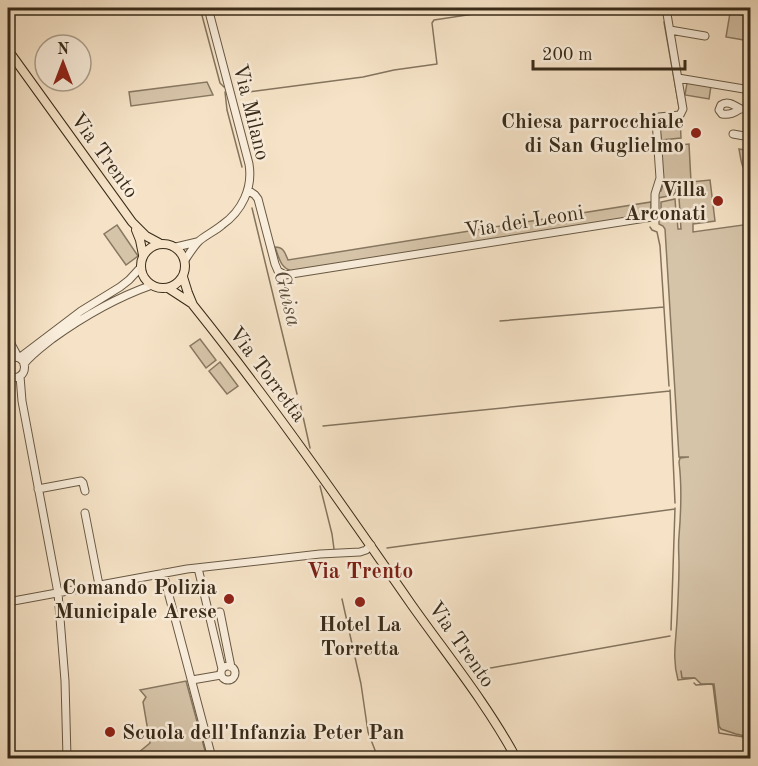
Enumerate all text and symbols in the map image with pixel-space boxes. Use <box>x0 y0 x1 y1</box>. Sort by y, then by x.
north arrow <box>33 33 93 93</box>
scale bar <box>533 33 684 71</box>
text: N <box>57 42 70 58</box>
text: 200 m <box>542 46 593 64</box>
street label: Via Milano <box>228 62 273 163</box>
street label: Via Trento <box>66 109 142 202</box>
place label: Chiesa parrocchiale di San Guglielmo <box>501 112 684 157</box>
marker: Chiesa parrocchiale di San Guglielmo <box>689 126 703 140</box>
place label: Villa Arconati <box>624 180 706 225</box>
marker: Villa Arconati <box>711 194 725 208</box>
street label: Via dei Leoni <box>463 203 585 242</box>
water label: Guisa <box>269 268 305 329</box>
street label: Via Torretta <box>224 323 309 426</box>
district label: Via Trento <box>307 561 413 583</box>
place label: Comando Polizia Municipale Arese <box>55 578 217 623</box>
marker: Comando Polizia Municipale Arese <box>222 592 236 606</box>
marker: Hotel La Torretta <box>353 595 367 609</box>
street label: Via Trento <box>424 598 498 692</box>
place label: Hotel La Torretta <box>319 615 402 660</box>
place label: Scuola dell'Infanzia Peter Pan <box>122 723 405 744</box>
marker: Scuola dell'Infanzia Peter Pan <box>103 725 117 739</box>

